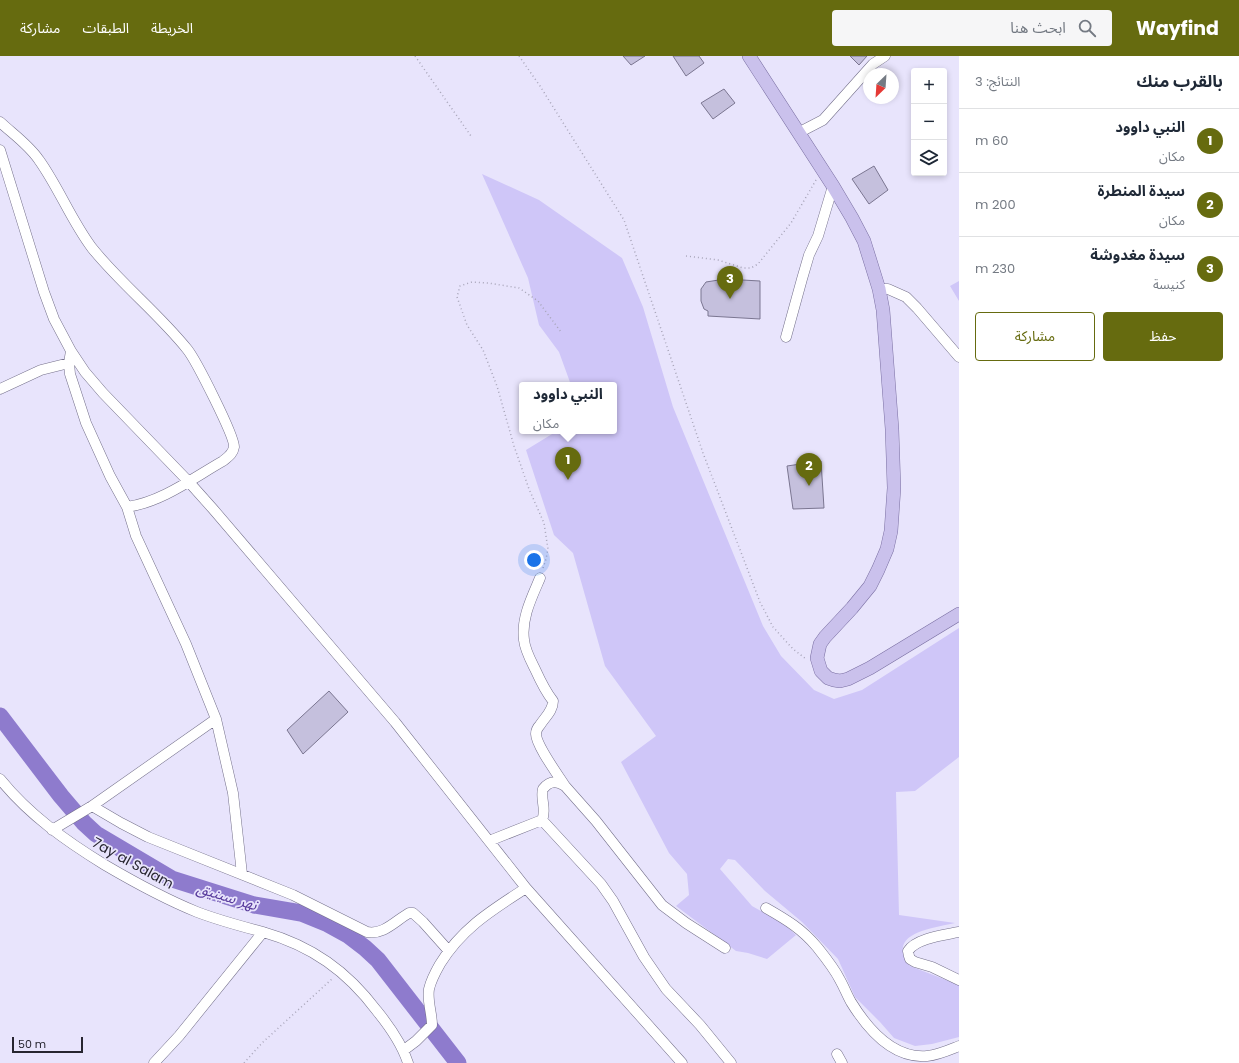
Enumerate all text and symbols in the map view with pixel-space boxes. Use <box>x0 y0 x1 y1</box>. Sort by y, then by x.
search box <box>832 10 1112 46</box>
text: Wayfind <box>1136 15 1219 42</box>
text: ابحث هنا <box>1010 17 1066 38</box>
icon: search <box>1076 17 1098 39</box>
text: مشاركة <box>20 18 60 38</box>
text: الطبقات <box>82 18 129 38</box>
text: الخريطة <box>151 18 193 38</box>
north arrow <box>863 68 899 104</box>
map controls <box>911 68 947 176</box>
button: + <box>911 68 947 104</box>
text: بالقرب منك <box>1137 69 1223 93</box>
text: النتائج: 3 <box>975 72 1020 91</box>
button: − <box>911 104 947 140</box>
text: النبي داوود <box>1115 116 1185 137</box>
text: 60 m <box>975 131 1008 150</box>
text: 1 <box>1208 131 1212 150</box>
button: layers <box>911 140 947 176</box>
text: مكان <box>1159 147 1185 166</box>
text: سيدة المنطرة <box>1097 180 1185 201</box>
text: 200 m <box>975 195 1016 214</box>
text: 2 <box>1206 195 1214 214</box>
text: مكان <box>1159 211 1185 230</box>
text: سيدة مغدوشة <box>1090 244 1185 265</box>
text: 230 m <box>975 259 1015 278</box>
text: 3 <box>1206 259 1214 278</box>
pin: 3 <box>717 266 743 299</box>
text: كنيسة <box>1153 275 1185 294</box>
button: مشاركة <box>975 312 1095 361</box>
button: حفظ <box>1103 312 1223 361</box>
popup <box>519 382 617 434</box>
text: النبي داوود <box>533 383 603 404</box>
text: مكان <box>533 414 559 433</box>
pin: 1 <box>555 447 581 480</box>
pin: 2 <box>796 453 822 486</box>
your location <box>524 550 544 570</box>
street label: 7ay al Salam <box>89 832 177 894</box>
water label: نهر سينيق <box>194 877 262 916</box>
scale bar <box>12 1035 83 1054</box>
text: 50 m <box>18 1036 46 1052</box>

